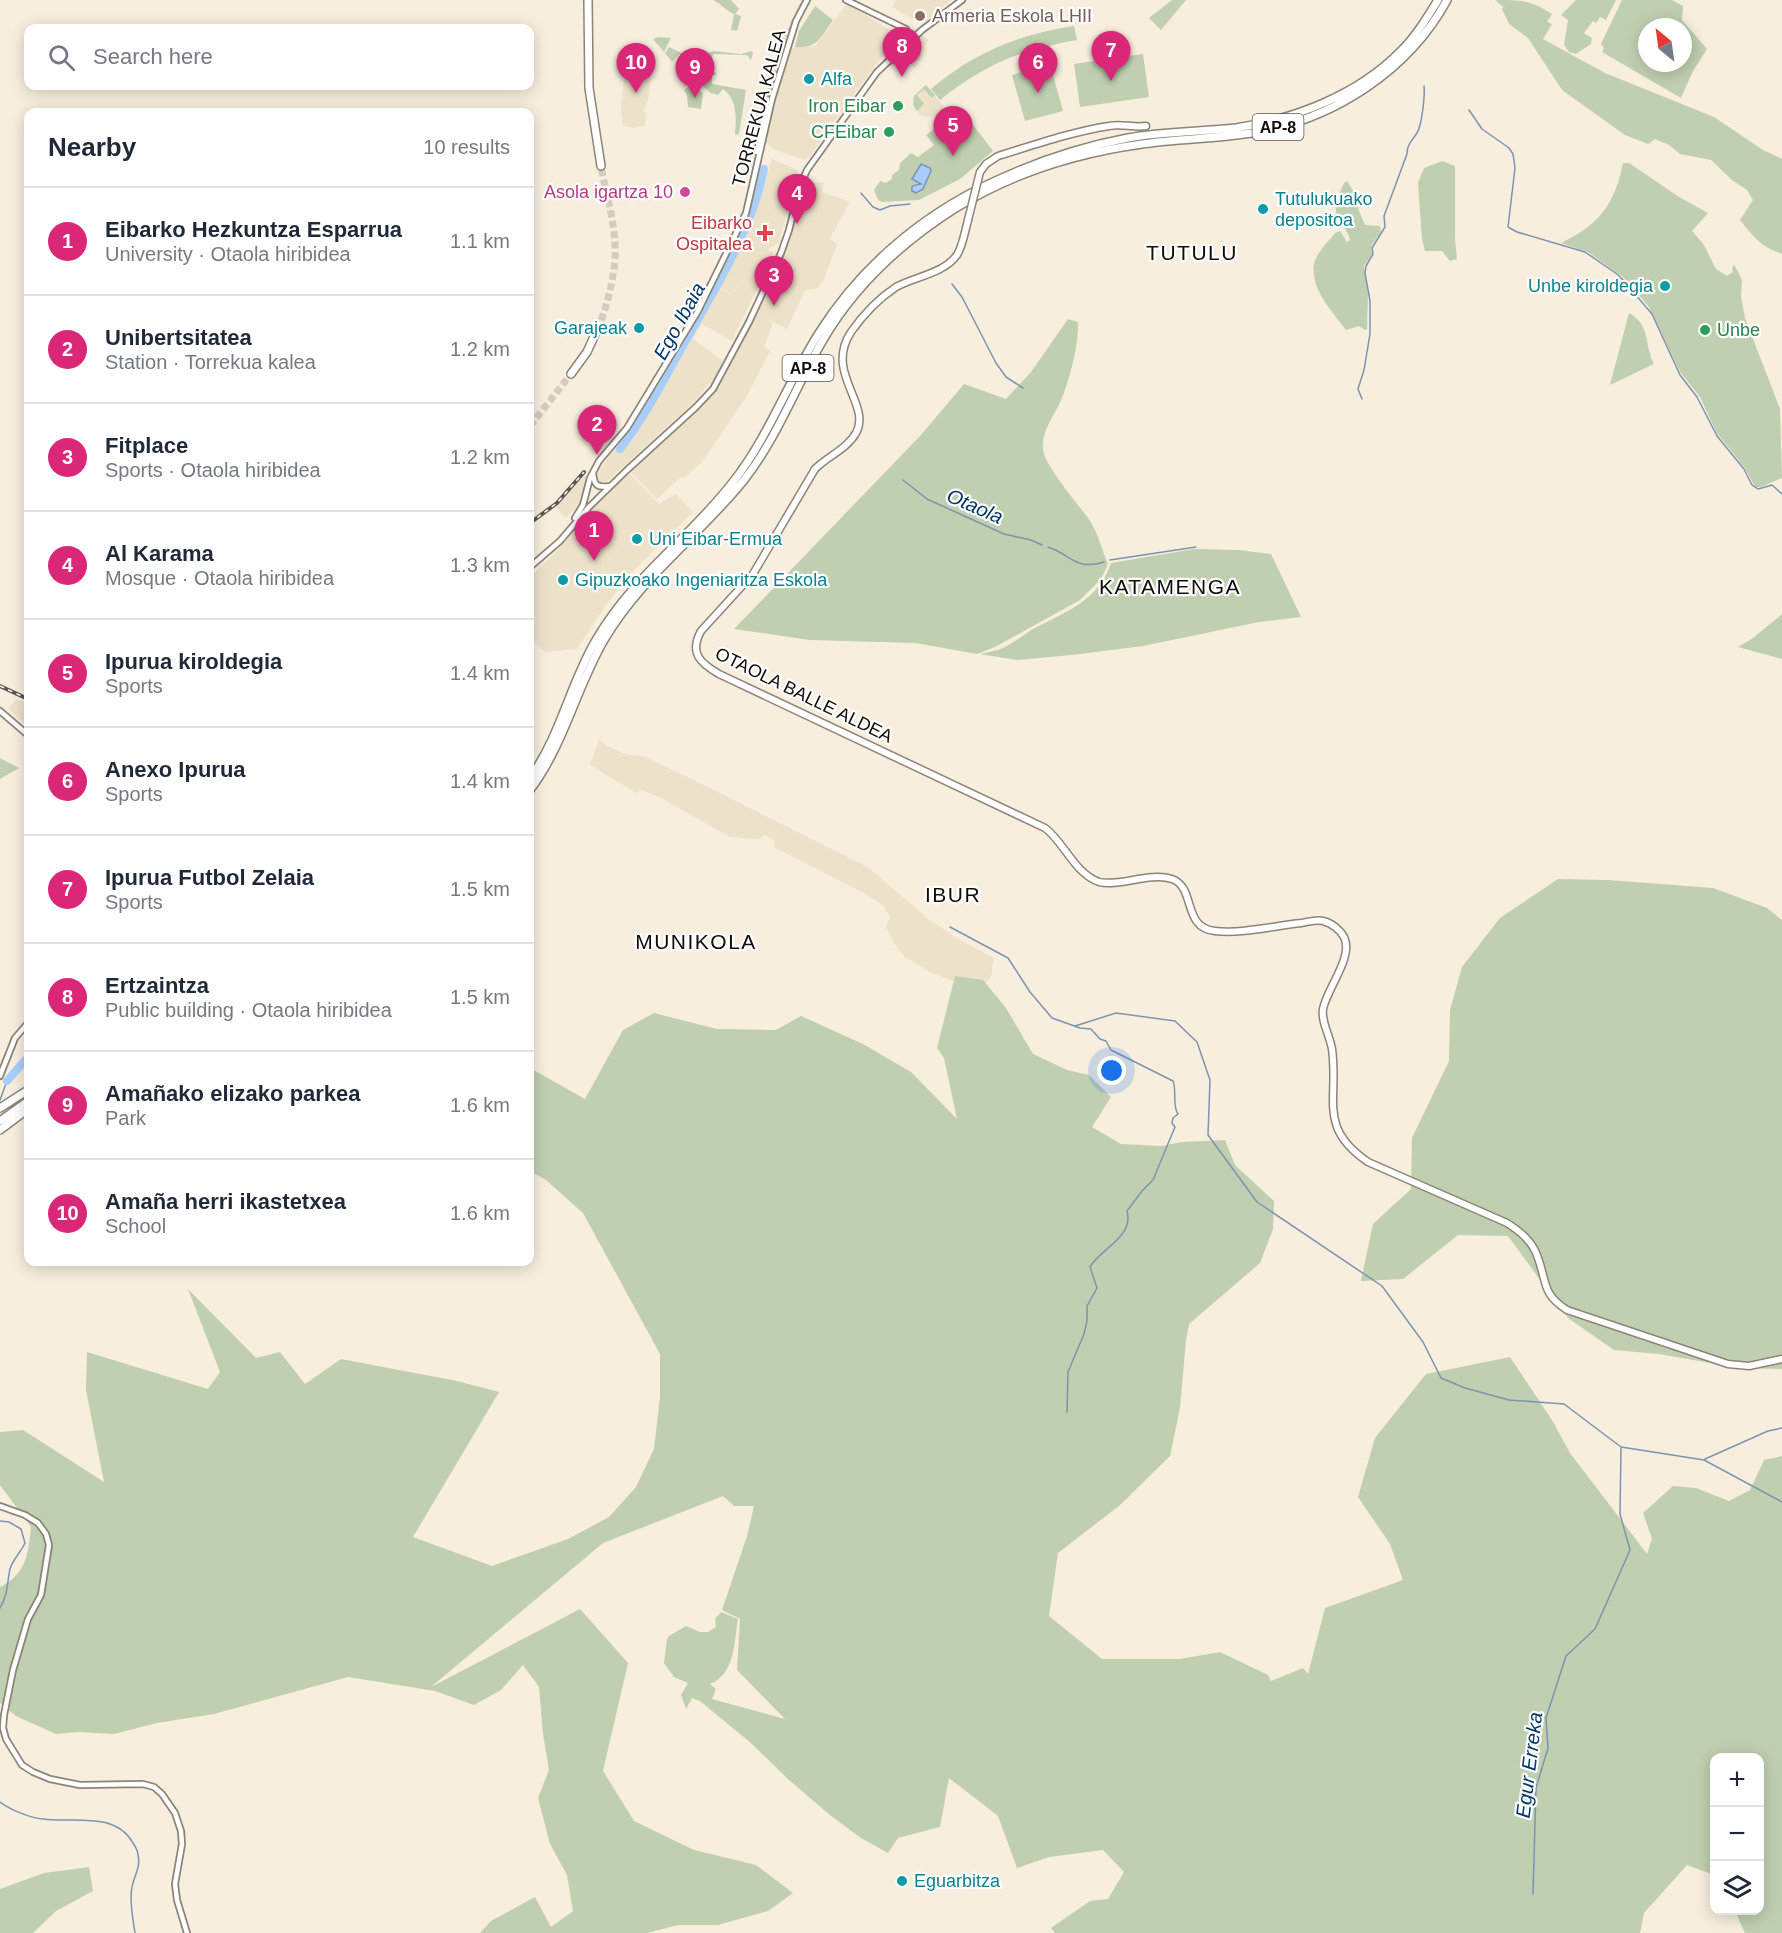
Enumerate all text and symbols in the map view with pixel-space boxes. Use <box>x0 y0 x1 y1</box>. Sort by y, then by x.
place label: Armeria Eskola LHII <box>932 6 1092 26</box>
marker: Armeria Eskola LHII <box>913 9 927 23</box>
north arrow <box>1638 18 1692 72</box>
search box <box>24 24 534 90</box>
street label: TORREKUA KALEA <box>728 27 790 189</box>
pin: 8 <box>882 28 922 77</box>
pin: 7 <box>1092 32 1130 81</box>
icon: search <box>45 41 78 74</box>
text: Search here <box>93 44 213 69</box>
pin: 10 <box>616 44 656 93</box>
pin: 6 <box>1018 44 1058 93</box>
pin: 9 <box>676 48 714 98</box>
place label: Alfa <box>821 69 853 89</box>
marker: Alfa <box>802 72 816 86</box>
place label: Iron Eibar <box>808 96 886 116</box>
marker: Iron Eibar <box>891 99 905 113</box>
pin: 5 <box>934 106 972 156</box>
road number: AP-8 <box>1252 114 1304 140</box>
place label: CFEibar <box>811 122 877 142</box>
marker: CFEibar <box>882 125 896 139</box>
text: Nearby <box>48 132 136 162</box>
text: 10 results <box>423 136 510 158</box>
pin: 4 <box>778 174 816 224</box>
place label: Asola igartza 10 <box>544 182 673 202</box>
marker: Asola igartza 10 <box>678 185 692 199</box>
place label: Tutulukuako depositoa <box>1275 189 1372 230</box>
marker: Tutulukuako depositoa <box>1256 202 1270 216</box>
place label: Eibarko Ospitalea <box>676 213 753 254</box>
text: Eibarko Hezkuntza Esparrua <box>105 217 402 242</box>
marker: Eibarko Ospitalea <box>756 224 774 242</box>
text: 1 <box>62 230 73 252</box>
text: 1.1 km <box>450 230 510 252</box>
district label: TUTULU <box>1146 241 1238 264</box>
text: University · Otaola hiribidea <box>105 243 351 265</box>
pin: 3 <box>754 256 794 306</box>
place label: Unbe kiroldegia <box>1528 276 1654 296</box>
water label: Ego Ibaia <box>649 279 709 363</box>
marker: Unbe kiroldegia <box>1658 279 1672 293</box>
place label: Garajeak <box>554 318 628 338</box>
place label: Unbe <box>1717 320 1760 340</box>
marker: Garajeak <box>632 321 646 335</box>
marker: Unbe <box>1698 323 1712 337</box>
text: Unibertsitatea <box>105 325 252 350</box>
text: 2 <box>62 338 73 360</box>
text: 1.2 km <box>450 338 510 360</box>
text: Station · Torrekua kalea <box>105 351 316 373</box>
road number: AP-8 <box>782 355 834 381</box>
pin: 2 <box>578 406 616 455</box>
text: Fitplace <box>105 433 188 458</box>
text: 3 <box>62 446 73 468</box>
text: 1.2 km <box>450 446 510 468</box>
text: Sports · Otaola hiribidea <box>105 459 321 481</box>
water label: Otaola <box>944 484 1006 528</box>
pin: 1 <box>574 512 614 561</box>
place label: Uni Eibar-Ermua <box>649 529 783 549</box>
marker: Uni Eibar-Ermua <box>630 532 644 546</box>
text: Al Karama <box>105 541 214 566</box>
text: 4 <box>62 554 73 576</box>
text: 1.3 km <box>450 554 510 576</box>
text: Mosque · Otaola hiribidea <box>105 567 334 589</box>
place label: Gipuzkoako Ingeniaritza Eskola <box>575 570 828 590</box>
marker: Gipuzkoako Ingeniaritza Eskola <box>556 573 570 587</box>
district label: KATAMENGA <box>1099 575 1241 598</box>
street label: OTAOLA BALLE ALDEA <box>712 643 896 747</box>
text: Ipurua kiroldegia <box>105 649 282 674</box>
text: 5 <box>62 662 73 684</box>
text: 1.4 km <box>450 662 510 684</box>
text: Sports <box>105 675 163 697</box>
text: Anexo Ipurua <box>105 757 246 782</box>
text: 6 <box>62 770 73 792</box>
text: 1.4 km <box>450 770 510 792</box>
text: Sports <box>105 783 163 805</box>
text: Ipurua Futbol Zelaia <box>105 865 314 890</box>
text: 7 <box>62 878 73 900</box>
text: 1.5 km <box>450 878 510 900</box>
district label: IBUR <box>925 883 981 906</box>
text: Sports <box>105 891 163 913</box>
district label: MUNIKOLA <box>635 930 757 953</box>
text: Ertzaintza <box>105 973 209 998</box>
text: 8 <box>62 986 73 1008</box>
text: 1.5 km <box>450 986 510 1008</box>
text: Public building · Otaola hiribidea <box>105 999 392 1021</box>
your location <box>1097 1056 1126 1085</box>
text: Amañako elizako parkea <box>105 1081 361 1106</box>
text: 9 <box>62 1094 73 1116</box>
text: 1.6 km <box>450 1094 510 1116</box>
text: Park <box>105 1107 146 1129</box>
text: Amaña herri ikastetxea <box>105 1189 346 1214</box>
text: 10 <box>56 1202 79 1224</box>
text: 1.6 km <box>450 1202 510 1224</box>
text: School <box>105 1215 166 1237</box>
water label: Egur Erreka <box>1512 1711 1546 1819</box>
map controls <box>1710 1753 1764 1915</box>
button: + <box>1710 1753 1764 1807</box>
button: − <box>1710 1807 1764 1861</box>
button: layers <box>1710 1861 1764 1915</box>
place label: Eguarbitza <box>914 1871 1001 1891</box>
marker: Eguarbitza <box>895 1874 909 1888</box>

